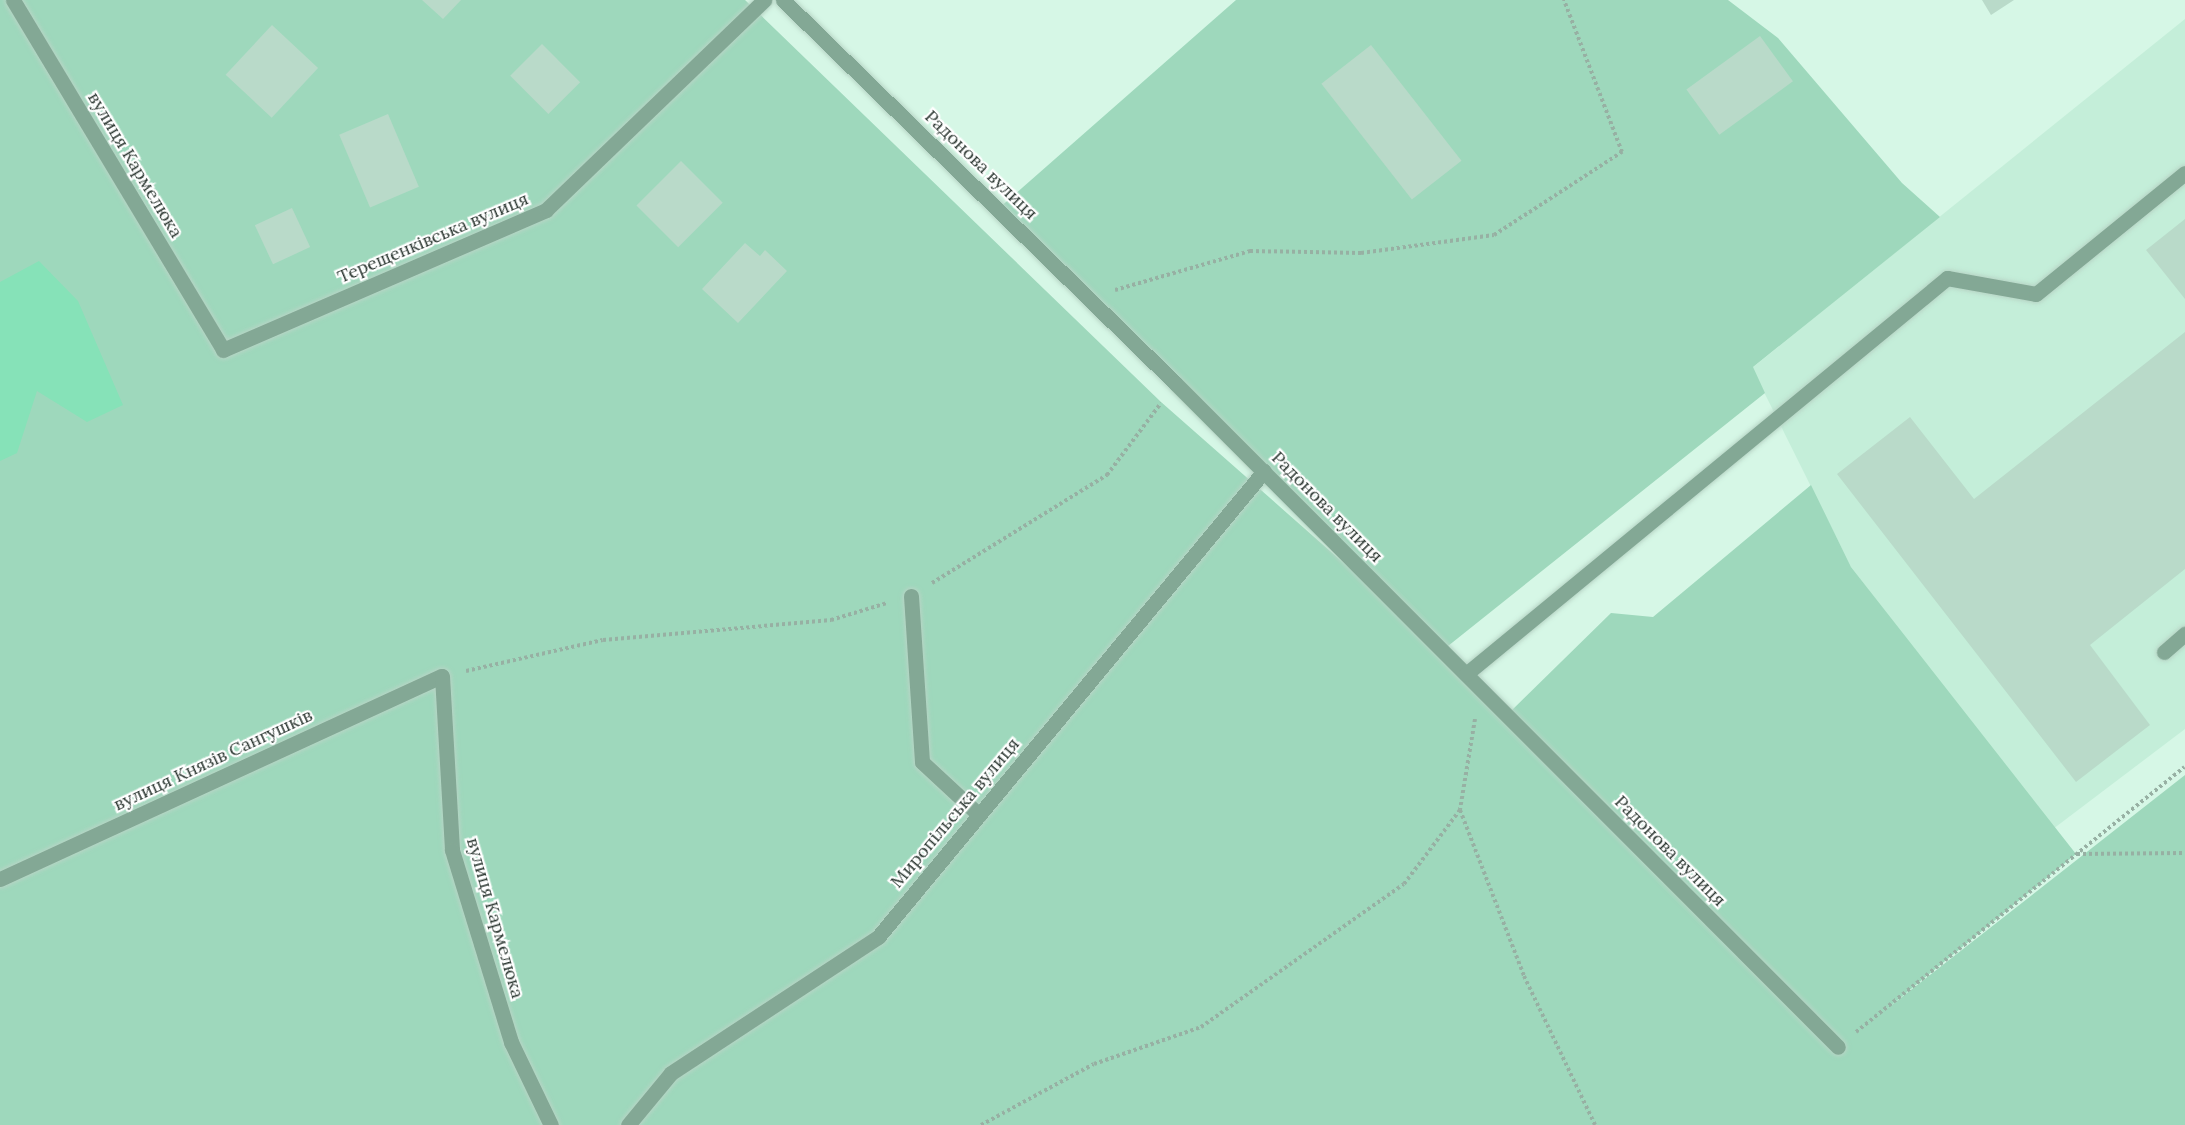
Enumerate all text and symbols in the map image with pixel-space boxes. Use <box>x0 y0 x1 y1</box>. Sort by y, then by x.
street label: вулиця Кармелюка <box>83 88 187 242</box>
street label: Радонова вулиця <box>920 106 1042 224</box>
street label: Терещенківська вулиця <box>334 188 532 288</box>
street label: Радонова вулиця <box>1267 447 1387 567</box>
street label: вулиця Князів Сангушків <box>110 704 316 816</box>
street label: Миропільська вулиця <box>886 734 1024 892</box>
street label: Радонова вулиця <box>1610 791 1730 911</box>
street label: вулиця Кармелюка <box>462 835 528 1001</box>

